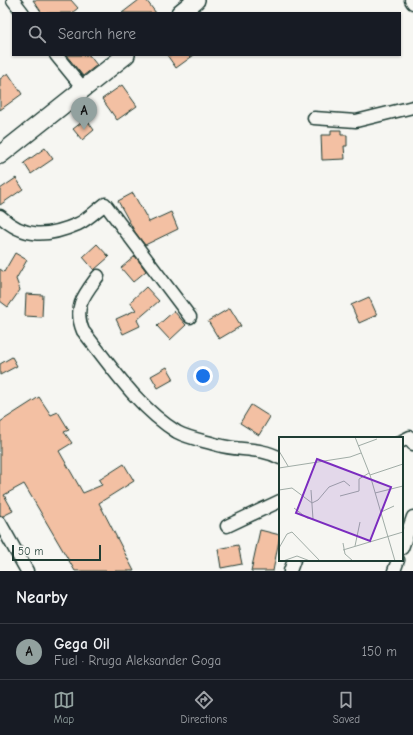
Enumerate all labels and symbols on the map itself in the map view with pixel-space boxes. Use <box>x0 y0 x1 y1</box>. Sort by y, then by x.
pin: A <box>71 97 97 130</box>
your location <box>193 366 213 386</box>
inset map <box>279 437 403 561</box>
scale bar <box>12 543 101 562</box>

